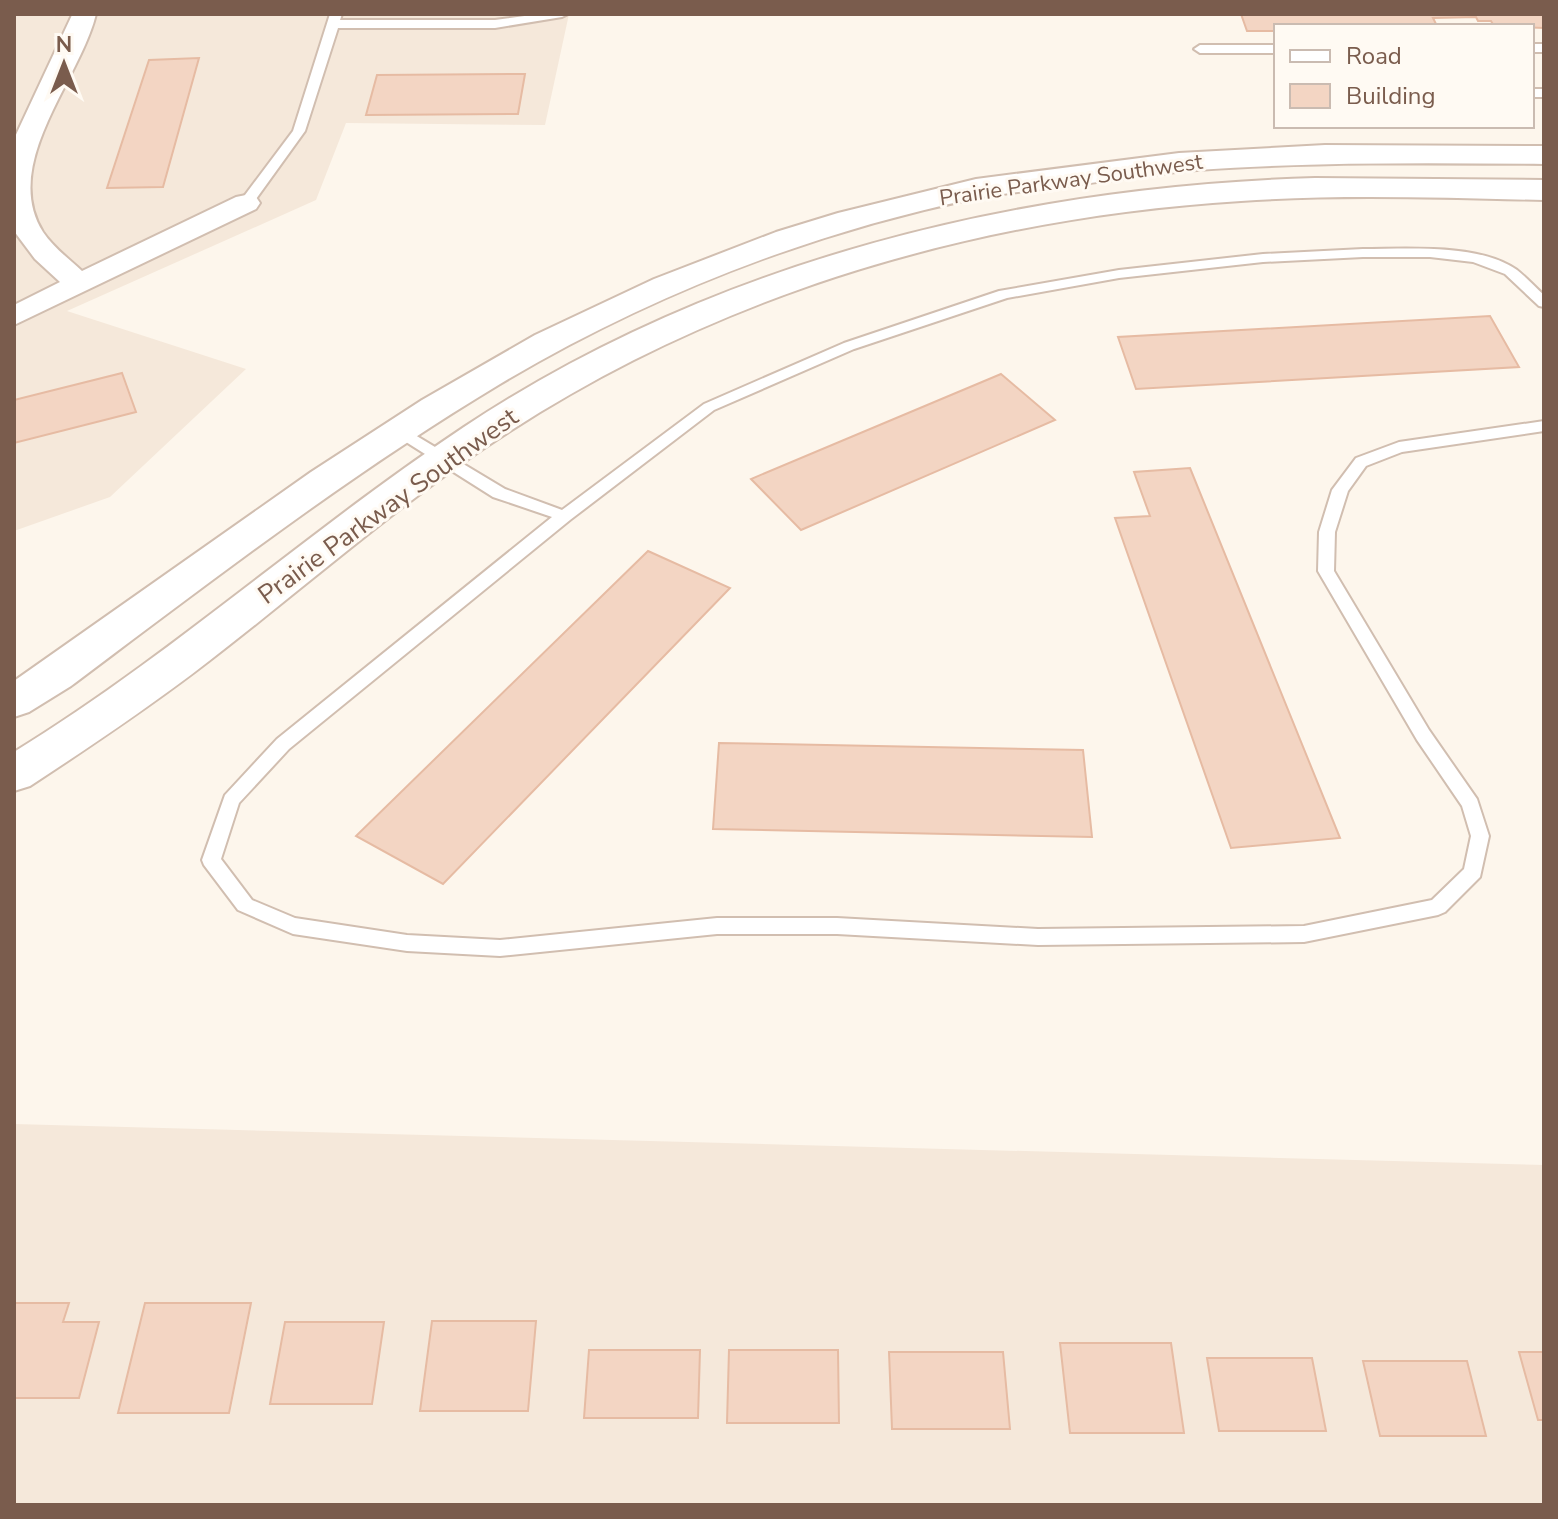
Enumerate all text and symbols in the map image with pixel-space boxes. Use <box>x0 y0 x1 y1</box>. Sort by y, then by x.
north arrow <box>24 24 104 104</box>
legend <box>1274 24 1534 128</box>
text: N <box>56 30 72 60</box>
text: Road <box>1346 40 1402 72</box>
text: Building <box>1346 80 1436 112</box>
street label: Prairie Parkway Southwest <box>938 147 1205 213</box>
street label: Prairie Parkway Southwest <box>251 399 526 612</box>

